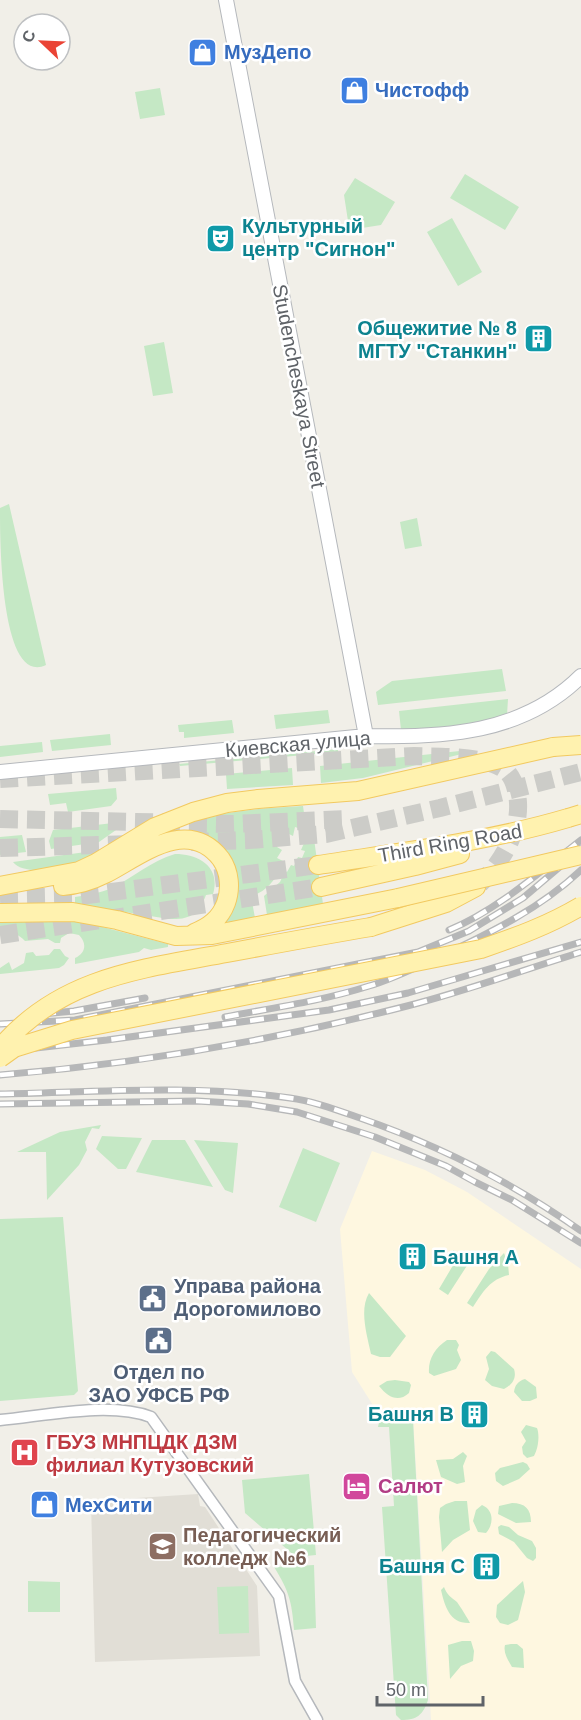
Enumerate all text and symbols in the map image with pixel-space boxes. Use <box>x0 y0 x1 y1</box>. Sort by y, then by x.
north arrow <box>12 12 72 72</box>
text: С <box>19 27 39 45</box>
shop icon: МузДепо <box>187 36 219 68</box>
place label: МузДепо <box>224 41 311 63</box>
shop icon: Чистофф <box>338 74 370 106</box>
place label: Чистофф <box>375 79 469 101</box>
place label: Культурный центр "Сигнон" <box>242 215 395 260</box>
theatre icon: Культурный центр "Сигнон" <box>205 222 237 254</box>
street label: Studencheskaya Street <box>268 282 330 490</box>
place label: Общежитие № 8 МГТУ "Станкин" <box>357 317 517 362</box>
building icon: Общежитие № 8 МГТУ "Станкин" <box>522 323 554 355</box>
street label: Киевская улица <box>224 727 373 761</box>
street label: Third Ring Road <box>376 820 524 866</box>
building icon: Башня А <box>396 1241 428 1273</box>
place label: Башня А <box>433 1246 519 1268</box>
place label: Управа района Дорогомилово <box>174 1275 322 1320</box>
public building icon: Управа района Дорогомилово <box>137 1282 169 1314</box>
public building icon: Отдел по ЗАО УФСБ РФ <box>143 1325 175 1357</box>
place label: Отдел по ЗАО УФСБ РФ <box>88 1361 230 1406</box>
building icon: Башня B <box>459 1398 491 1430</box>
place label: Башня B <box>368 1403 454 1425</box>
place label: ГБУЗ МНПЦДК ДЗМ филиал Кутузовский <box>46 1431 254 1476</box>
hospital icon: ГБУЗ МНПЦДК ДЗМ филиал Кутузовский <box>9 1437 41 1469</box>
hotel icon: Салют <box>341 1470 373 1502</box>
place label: Салют <box>378 1475 443 1497</box>
shop icon: МехСити <box>28 1489 60 1521</box>
place label: МехСити <box>65 1494 152 1516</box>
place label: Педагогический колледж №6 <box>183 1524 341 1569</box>
school or university icon: Педагогический колледж №6 <box>146 1530 178 1562</box>
building icon: Башня C <box>470 1550 502 1582</box>
place label: Башня C <box>379 1555 465 1577</box>
scale bar <box>377 1669 484 1707</box>
text: 50 m <box>386 1680 426 1700</box>

